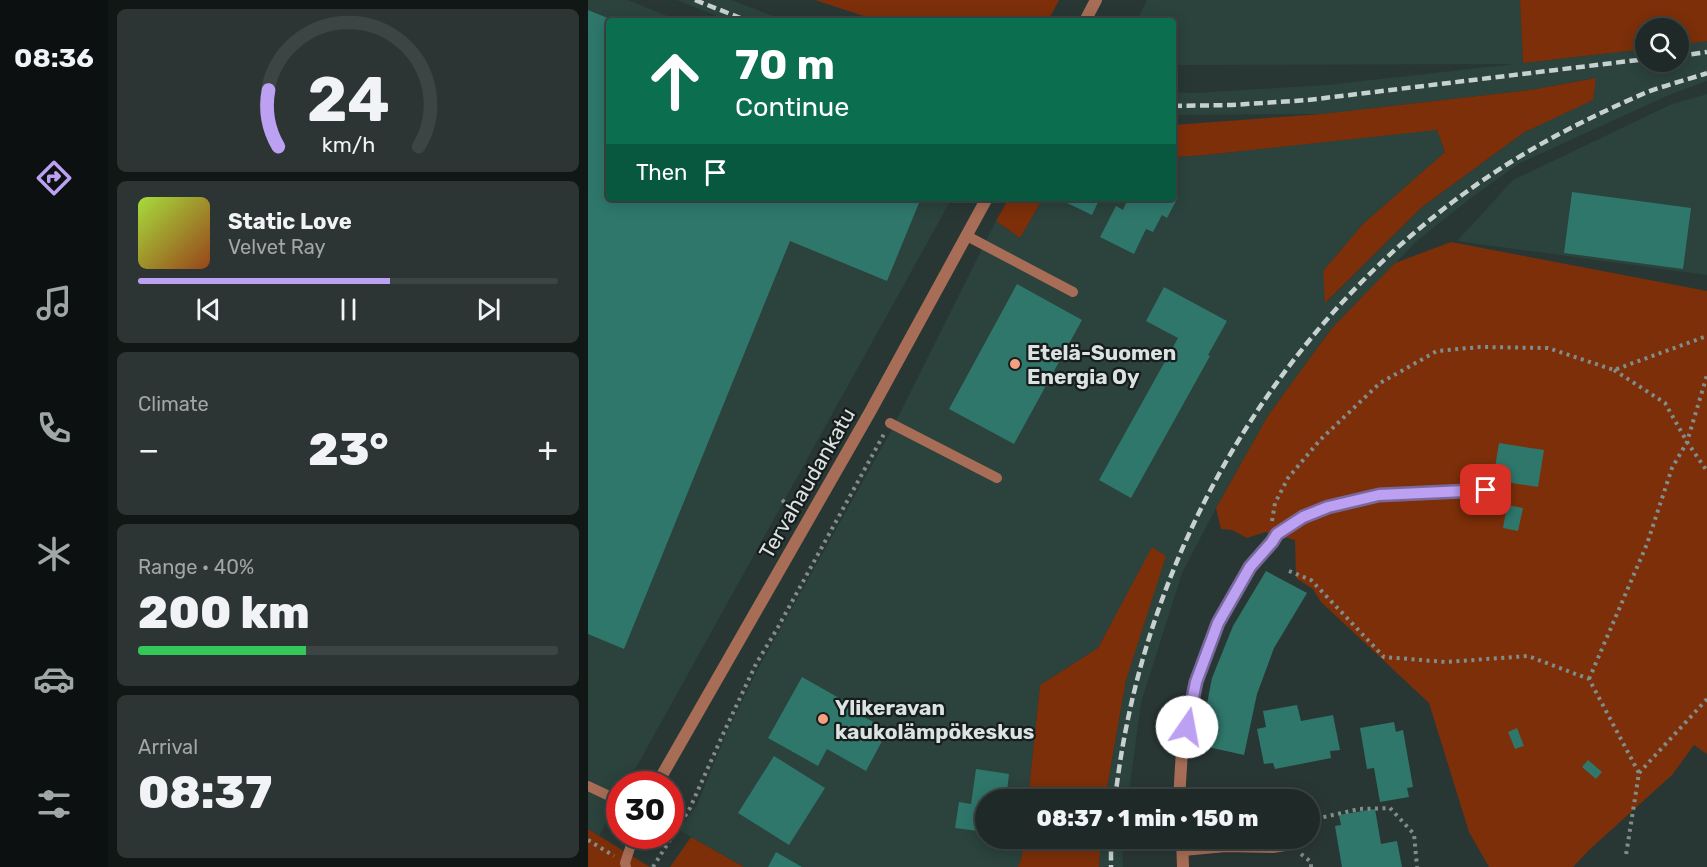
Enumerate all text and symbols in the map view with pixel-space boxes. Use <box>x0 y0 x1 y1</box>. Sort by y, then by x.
map controls <box>1635 18 1689 72</box>
button: search <box>1635 18 1689 72</box>
text: 70 m <box>735 40 835 90</box>
text: 08:36 <box>14 42 94 74</box>
icon: ahead <box>636 42 714 120</box>
text: 24 <box>307 63 389 137</box>
text: Continue <box>735 91 849 123</box>
text: km/h <box>321 133 375 158</box>
icon: arrive <box>699 156 732 189</box>
icon: directions <box>33 157 75 199</box>
text: Then <box>636 159 687 186</box>
text: Static Love <box>228 208 352 235</box>
text: Velvet Ray <box>228 235 326 259</box>
icon: music <box>33 282 75 324</box>
icon: previous <box>192 293 225 326</box>
icon: pause <box>332 293 365 326</box>
icon: next <box>472 293 505 326</box>
place label: Etelä-Suomen Energia Oy <box>1027 340 1176 389</box>
marker: Etelä-Suomen Energia Oy <box>1008 357 1022 371</box>
text: Climate <box>138 392 209 416</box>
street label: Tervahaudankatu <box>754 403 860 563</box>
icon: phone <box>33 407 75 449</box>
text: 23° <box>308 423 389 476</box>
text: − <box>138 430 159 469</box>
text: + <box>537 430 558 469</box>
pin <box>1460 464 1511 515</box>
icon: arrive <box>1469 473 1502 506</box>
icon: climate <box>33 533 75 575</box>
text: Range · 40% <box>138 555 254 579</box>
text: 200 km <box>138 586 310 639</box>
icon: car <box>33 658 75 700</box>
place label: Ylikeravan kaukolämpökeskus <box>835 695 1034 744</box>
position arrow <box>1155 695 1219 759</box>
marker: Ylikeravan kaukolämpökeskus <box>816 712 830 726</box>
text: Arrival <box>138 735 198 759</box>
text: 08:37 <box>138 766 272 819</box>
speed limit sign: 30 <box>606 771 684 849</box>
icon: filters <box>33 783 75 825</box>
text: 08:37 · 1 min · 150 m <box>1037 805 1258 832</box>

